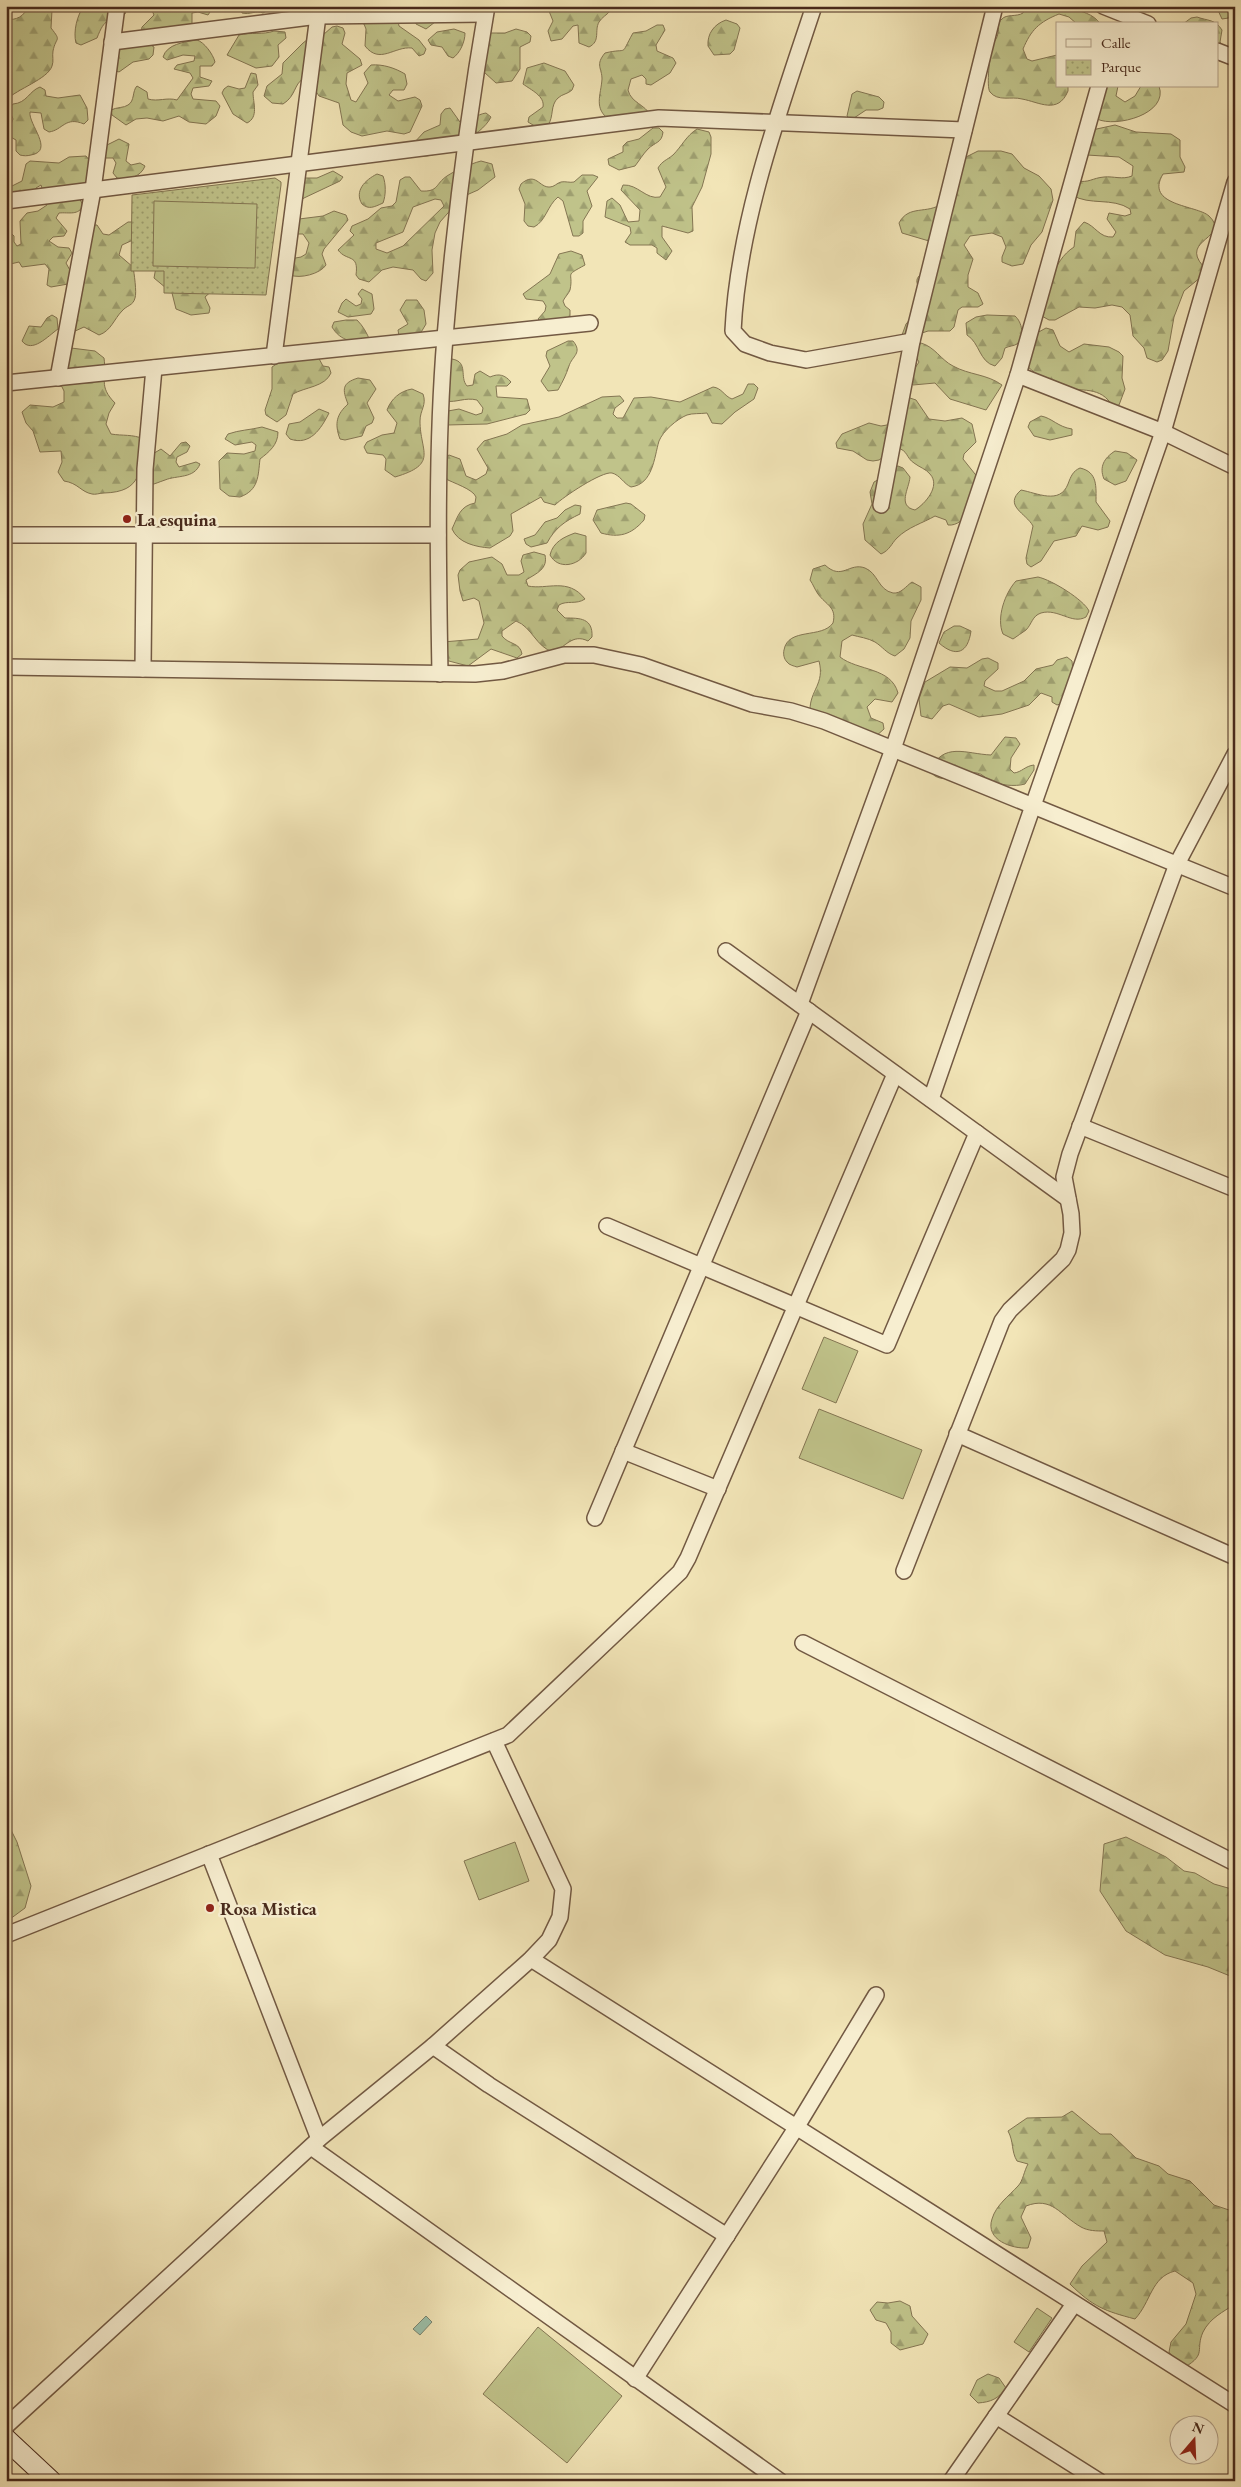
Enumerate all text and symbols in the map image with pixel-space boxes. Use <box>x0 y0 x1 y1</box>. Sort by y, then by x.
legend <box>1056 22 1218 88</box>
text: Calle <box>1101 33 1131 52</box>
text: Parque <box>1101 57 1141 76</box>
place label: La esquina <box>137 508 217 531</box>
marker: La esquina <box>121 513 133 525</box>
place label: Rosa Mistica <box>220 1897 317 1920</box>
marker: Rosa Mistica <box>204 1902 216 1914</box>
north arrow <box>1168 2414 1218 2464</box>
text: N <box>1190 2417 1207 2438</box>

